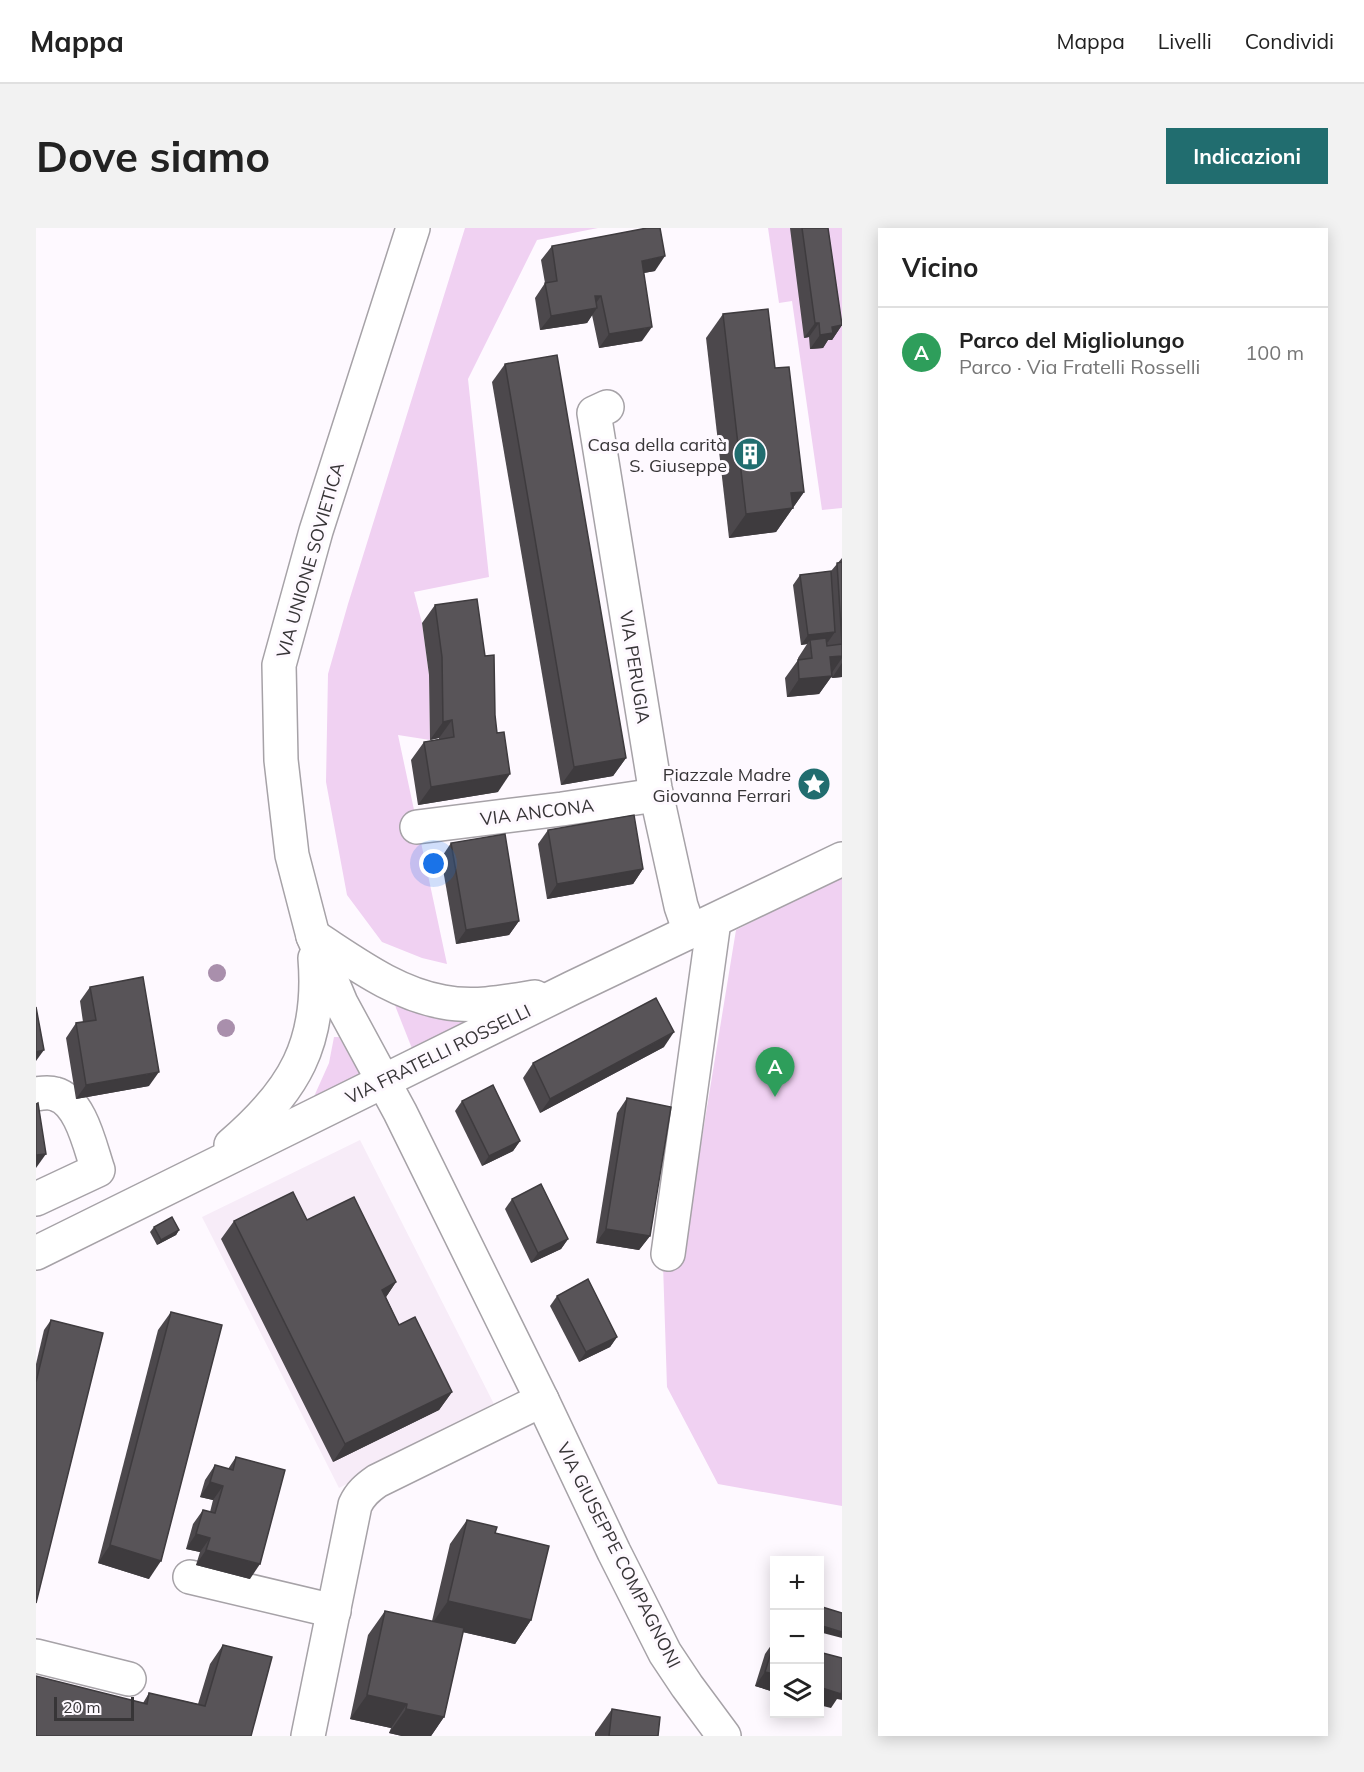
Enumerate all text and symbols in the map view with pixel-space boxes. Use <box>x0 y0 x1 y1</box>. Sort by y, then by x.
text: Mappa <box>30 24 124 59</box>
text: Mappa <box>1056 28 1125 54</box>
text: Livelli <box>1158 28 1212 54</box>
text: Condividi <box>1245 28 1334 54</box>
button: Indicazioni <box>1166 128 1328 184</box>
text: Dove siamo <box>36 130 270 183</box>
text: Vicino <box>902 251 979 284</box>
text: Parco del Migliolungo <box>959 326 1185 354</box>
text: A <box>914 340 929 365</box>
text: 100 m <box>1245 340 1304 365</box>
text: Parco · Via Fratelli Rosselli <box>959 354 1200 379</box>
place label: Casa della carità S. Giuseppe <box>588 433 727 477</box>
building icon: Casa della carità S. Giuseppe <box>732 436 768 472</box>
street label: VIA UNIONE SOVIETICA <box>271 460 349 660</box>
street label: VIA PERUGIA <box>615 609 655 725</box>
place label: Piazzale Madre Giovanna Ferrari <box>652 763 791 807</box>
place icon: Piazzale Madre Giovanna Ferrari <box>796 766 832 802</box>
street label: VIA ANCONA <box>479 794 595 830</box>
your location <box>419 849 448 878</box>
street label: VIA FRATELLI ROSSELLI <box>342 999 534 1109</box>
pin: A <box>756 1048 794 1097</box>
street label: VIA GIUSEPPE COMPAGNONI <box>552 1438 686 1672</box>
map controls <box>770 1556 824 1718</box>
button: + <box>770 1556 824 1610</box>
button: − <box>770 1610 824 1664</box>
button: layers <box>770 1664 824 1718</box>
scale bar <box>54 1694 134 1722</box>
text: 20 m <box>63 1697 100 1717</box>

